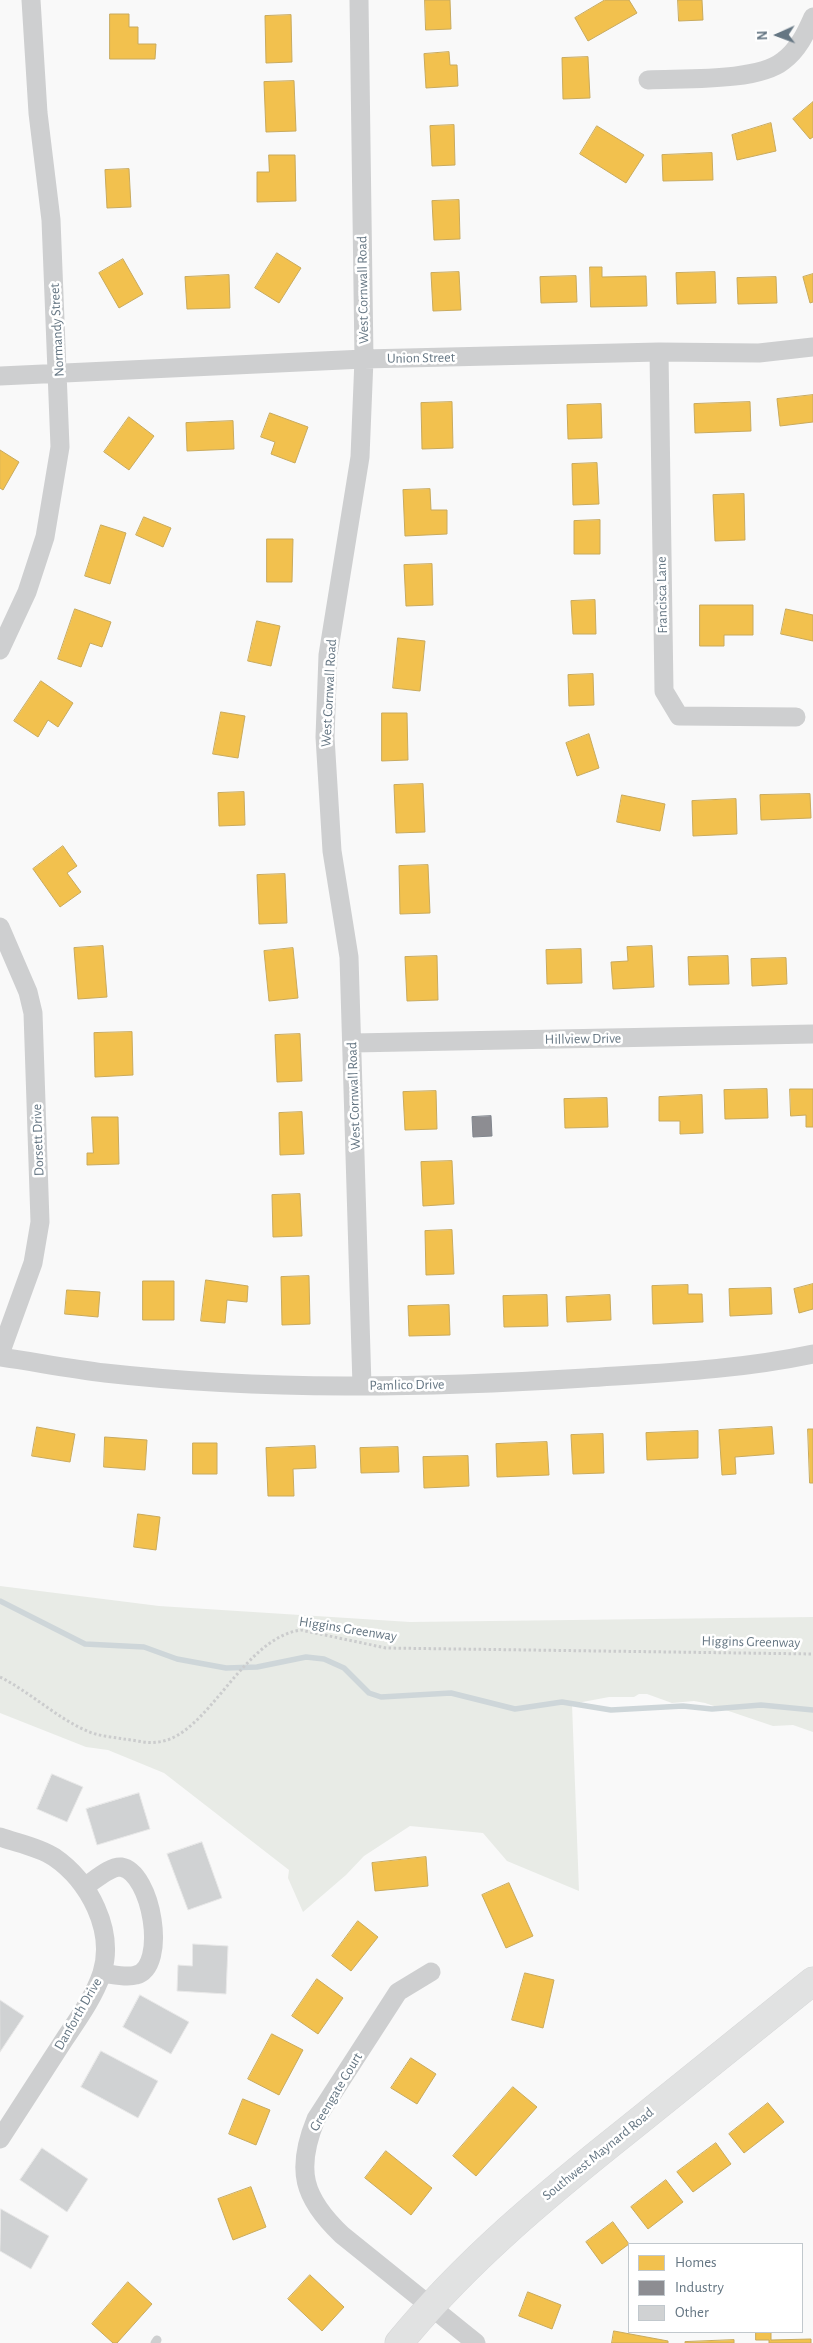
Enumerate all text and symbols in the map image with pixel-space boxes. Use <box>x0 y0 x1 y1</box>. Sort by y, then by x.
north arrow <box>753 10 803 60</box>
text: N <box>756 30 770 41</box>
street label: West Cornwall Road <box>354 236 372 344</box>
street label: Normandy Street <box>46 283 68 377</box>
street label: Union Street <box>387 349 455 367</box>
street label: Francisca Lane <box>653 556 671 634</box>
street label: West Cornwall Road <box>318 639 340 747</box>
street label: Hillview Drive <box>545 1030 621 1048</box>
street label: West Cornwall Road <box>344 1042 364 1150</box>
street label: Dorsett Drive <box>28 1104 48 1176</box>
street label: Pamlico Drive <box>369 1376 445 1394</box>
street label: Higgins Greenway <box>298 1613 398 1645</box>
street label: Higgins Greenway <box>702 1633 800 1651</box>
street label: Danforth Drive <box>51 1975 105 2053</box>
street label: Greengate Court <box>306 2050 366 2134</box>
street label: Southwest Maynard Road <box>539 2104 657 2204</box>
legend <box>628 2243 803 2333</box>
text: Homes <box>675 2255 717 2270</box>
text: Industry <box>675 2280 724 2295</box>
text: Other <box>675 2305 709 2320</box>

